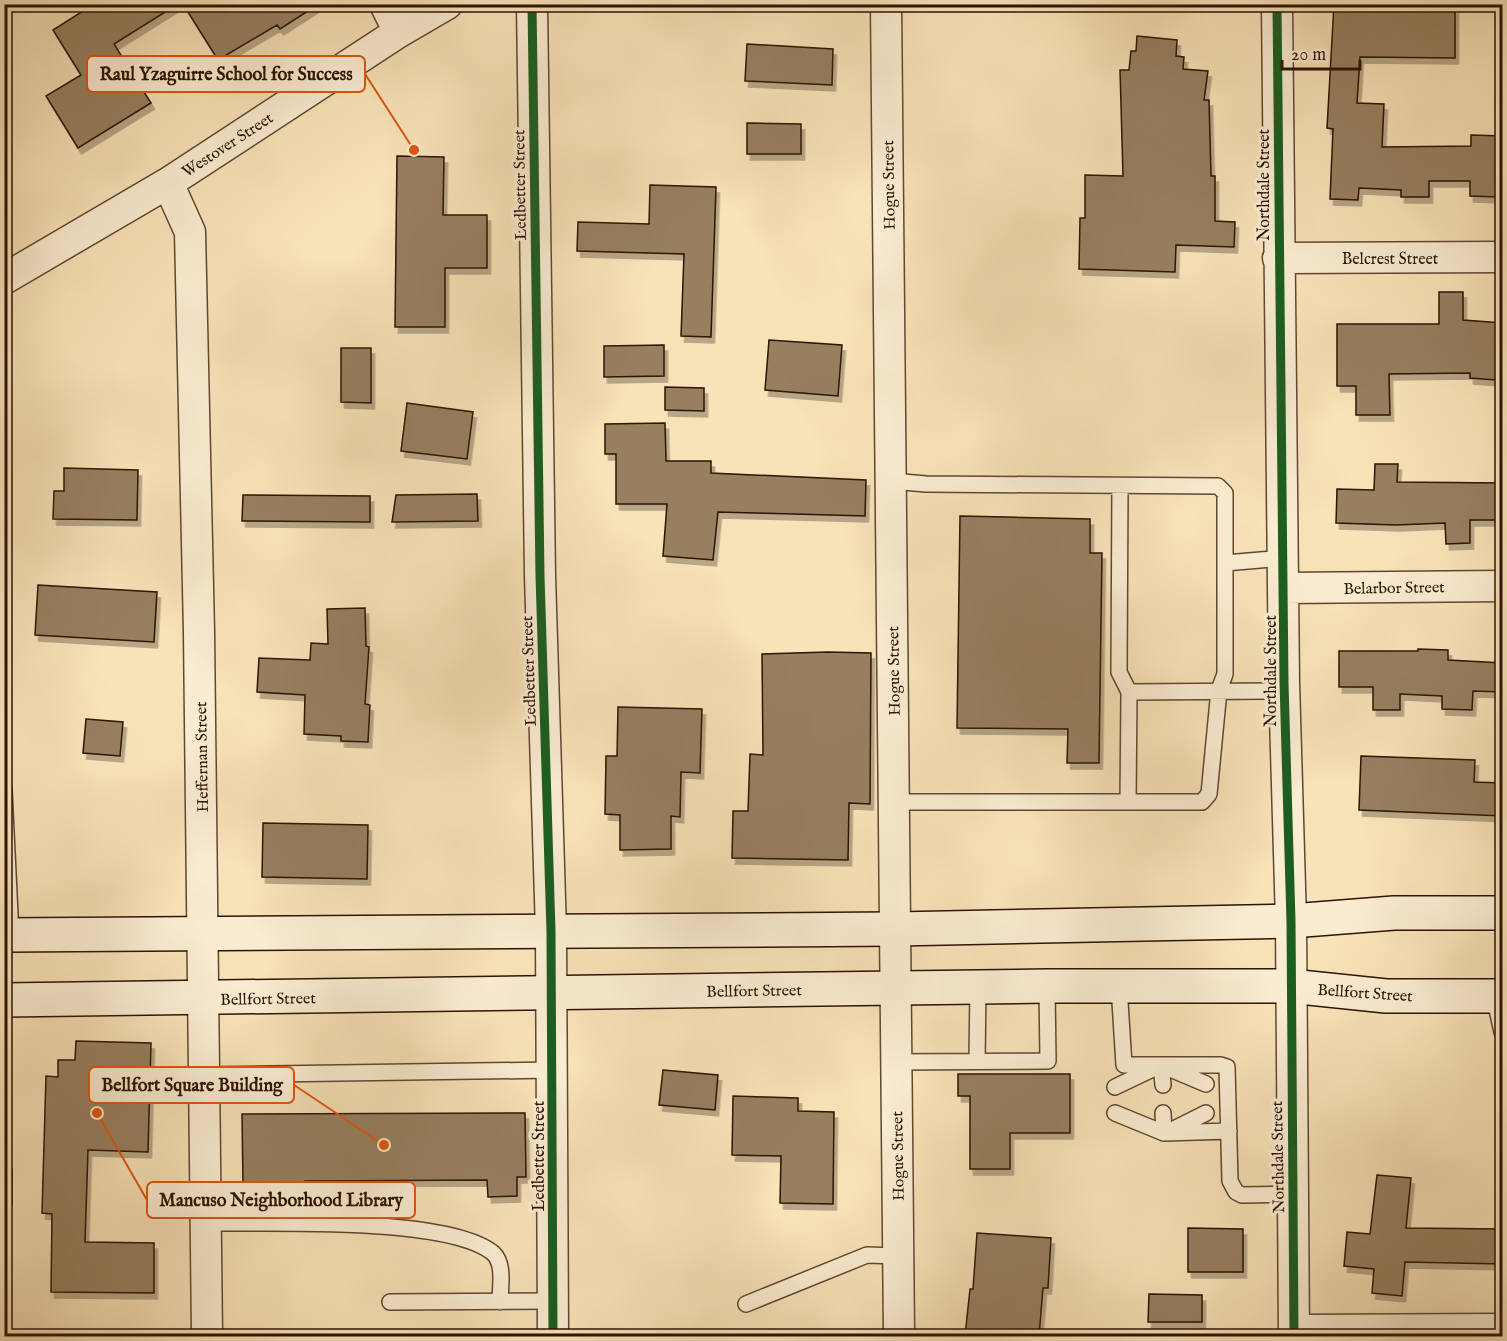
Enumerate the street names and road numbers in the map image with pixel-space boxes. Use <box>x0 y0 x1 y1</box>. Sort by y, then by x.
street label: Westover Street <box>179 108 278 183</box>
street label: Northdale Street <box>1255 128 1275 241</box>
street label: Ledbetter Street <box>510 129 532 240</box>
street label: Hogue Street <box>879 139 901 230</box>
street label: Belcrest Street <box>1342 250 1439 270</box>
street label: Belarbor Street <box>1343 578 1445 600</box>
street label: Northdale Street <box>1262 614 1282 727</box>
street label: Ledbetter Street <box>518 615 542 727</box>
street label: Hogue Street <box>884 625 906 716</box>
street label: Heffernan Street <box>192 701 214 813</box>
street label: Bellfort Street <box>706 981 803 1003</box>
street label: Bellfort Street <box>1316 981 1414 1007</box>
street label: Bellfort Street <box>220 989 317 1011</box>
street label: Ledbetter Street <box>530 1100 550 1211</box>
street label: Northdale Street <box>1268 1100 1290 1213</box>
street label: Hogue Street <box>888 1110 910 1201</box>

